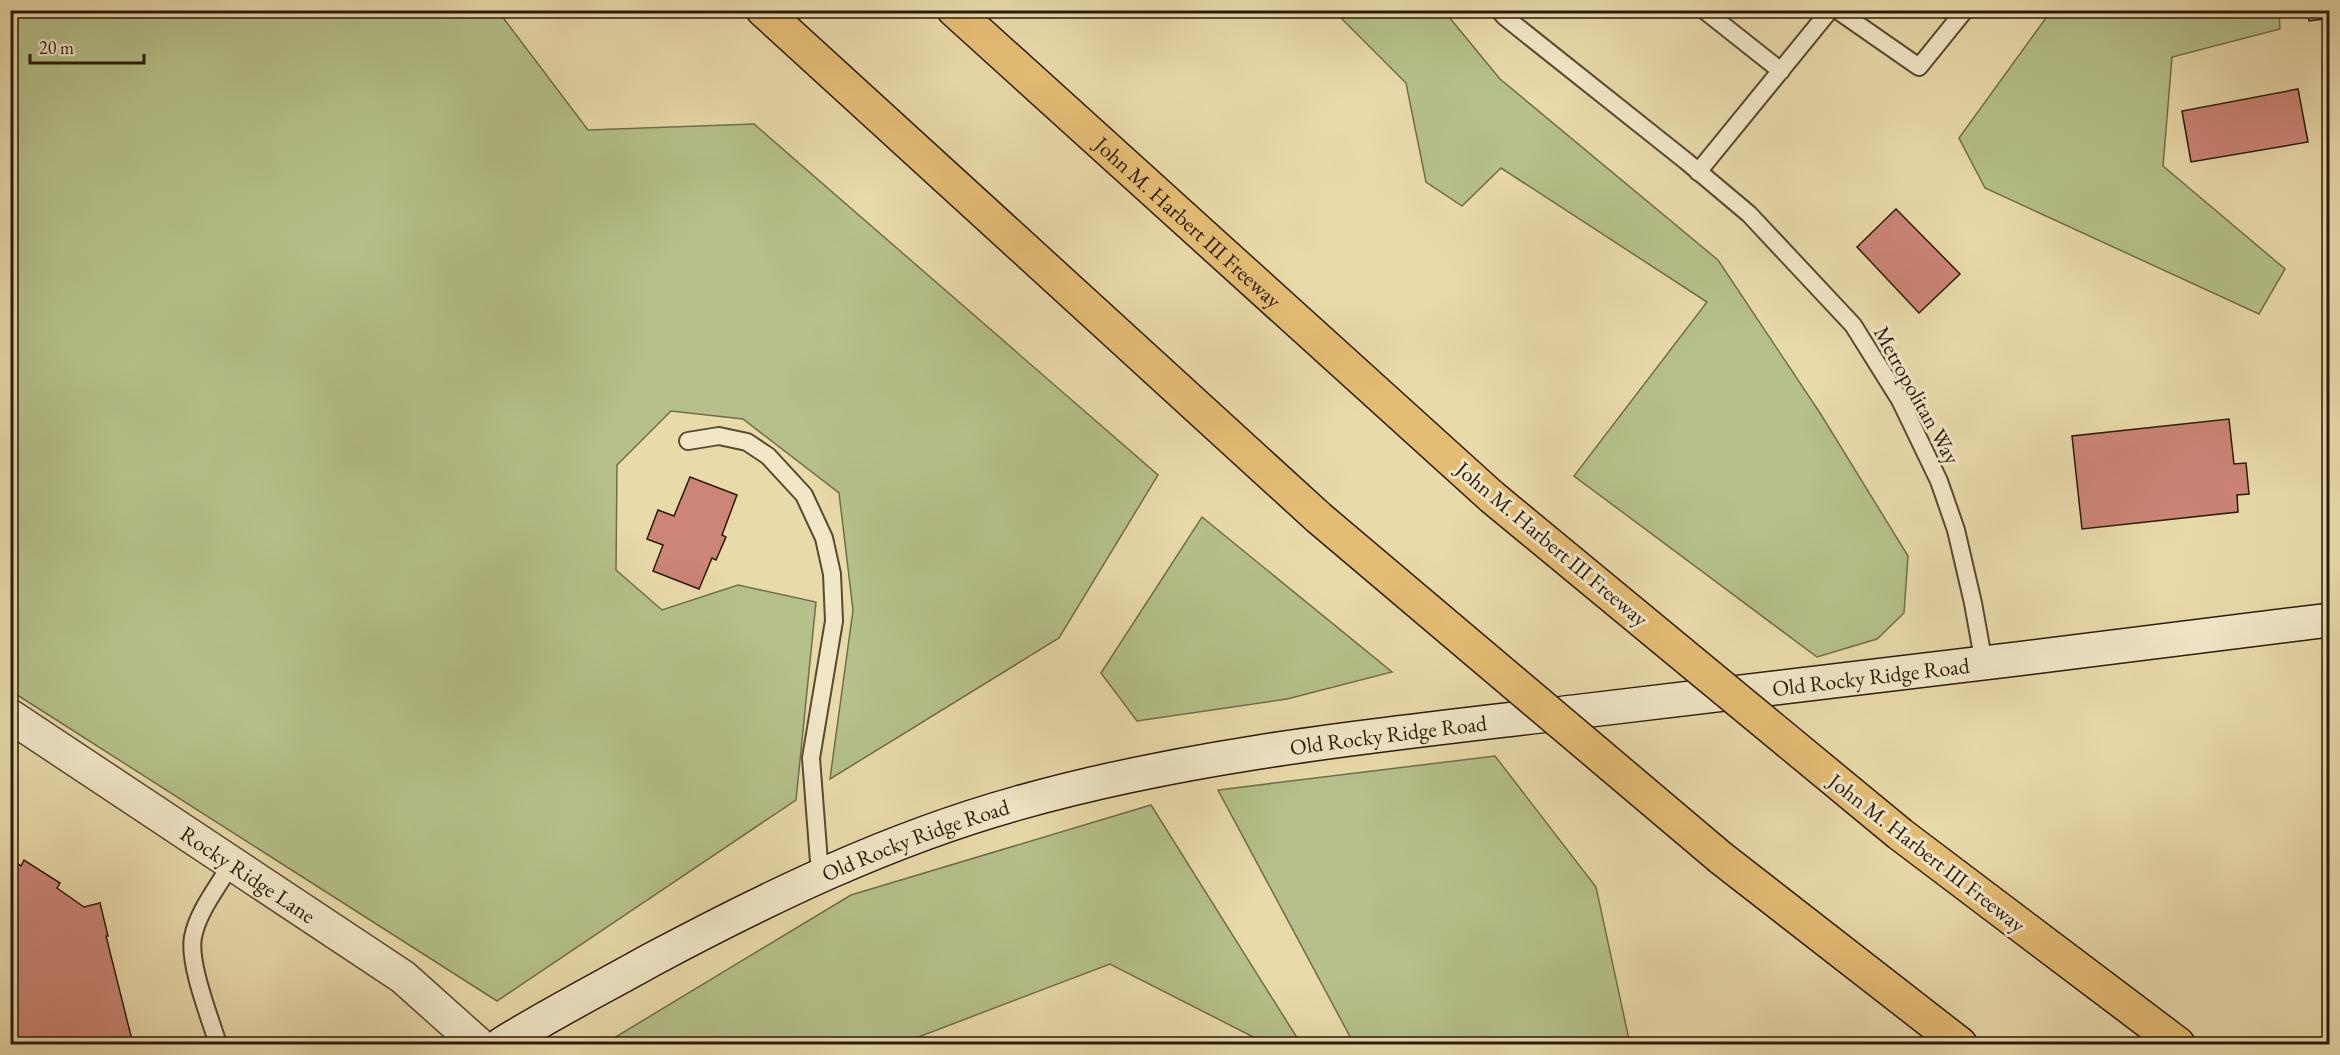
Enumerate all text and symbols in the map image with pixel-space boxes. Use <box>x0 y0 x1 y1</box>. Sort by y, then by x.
scale bar <box>30 27 144 65</box>
text: 20 m <box>39 36 74 59</box>
street label: John M. Harbert III Freeway <box>1087 129 1288 315</box>
street label: Metropolitan Way <box>1867 321 1967 470</box>
street label: John M. Harbert III Freeway <box>1448 454 1654 633</box>
street label: Old Rocky Ridge Road <box>1771 650 1972 703</box>
street label: Old Rocky Ridge Road <box>1288 708 1489 762</box>
street label: John M. Harbert III Freeway <box>1821 766 2032 939</box>
street label: Old Rocky Ridge Road <box>817 792 1013 888</box>
street label: Rocky Ridge Lane <box>175 819 322 930</box>

